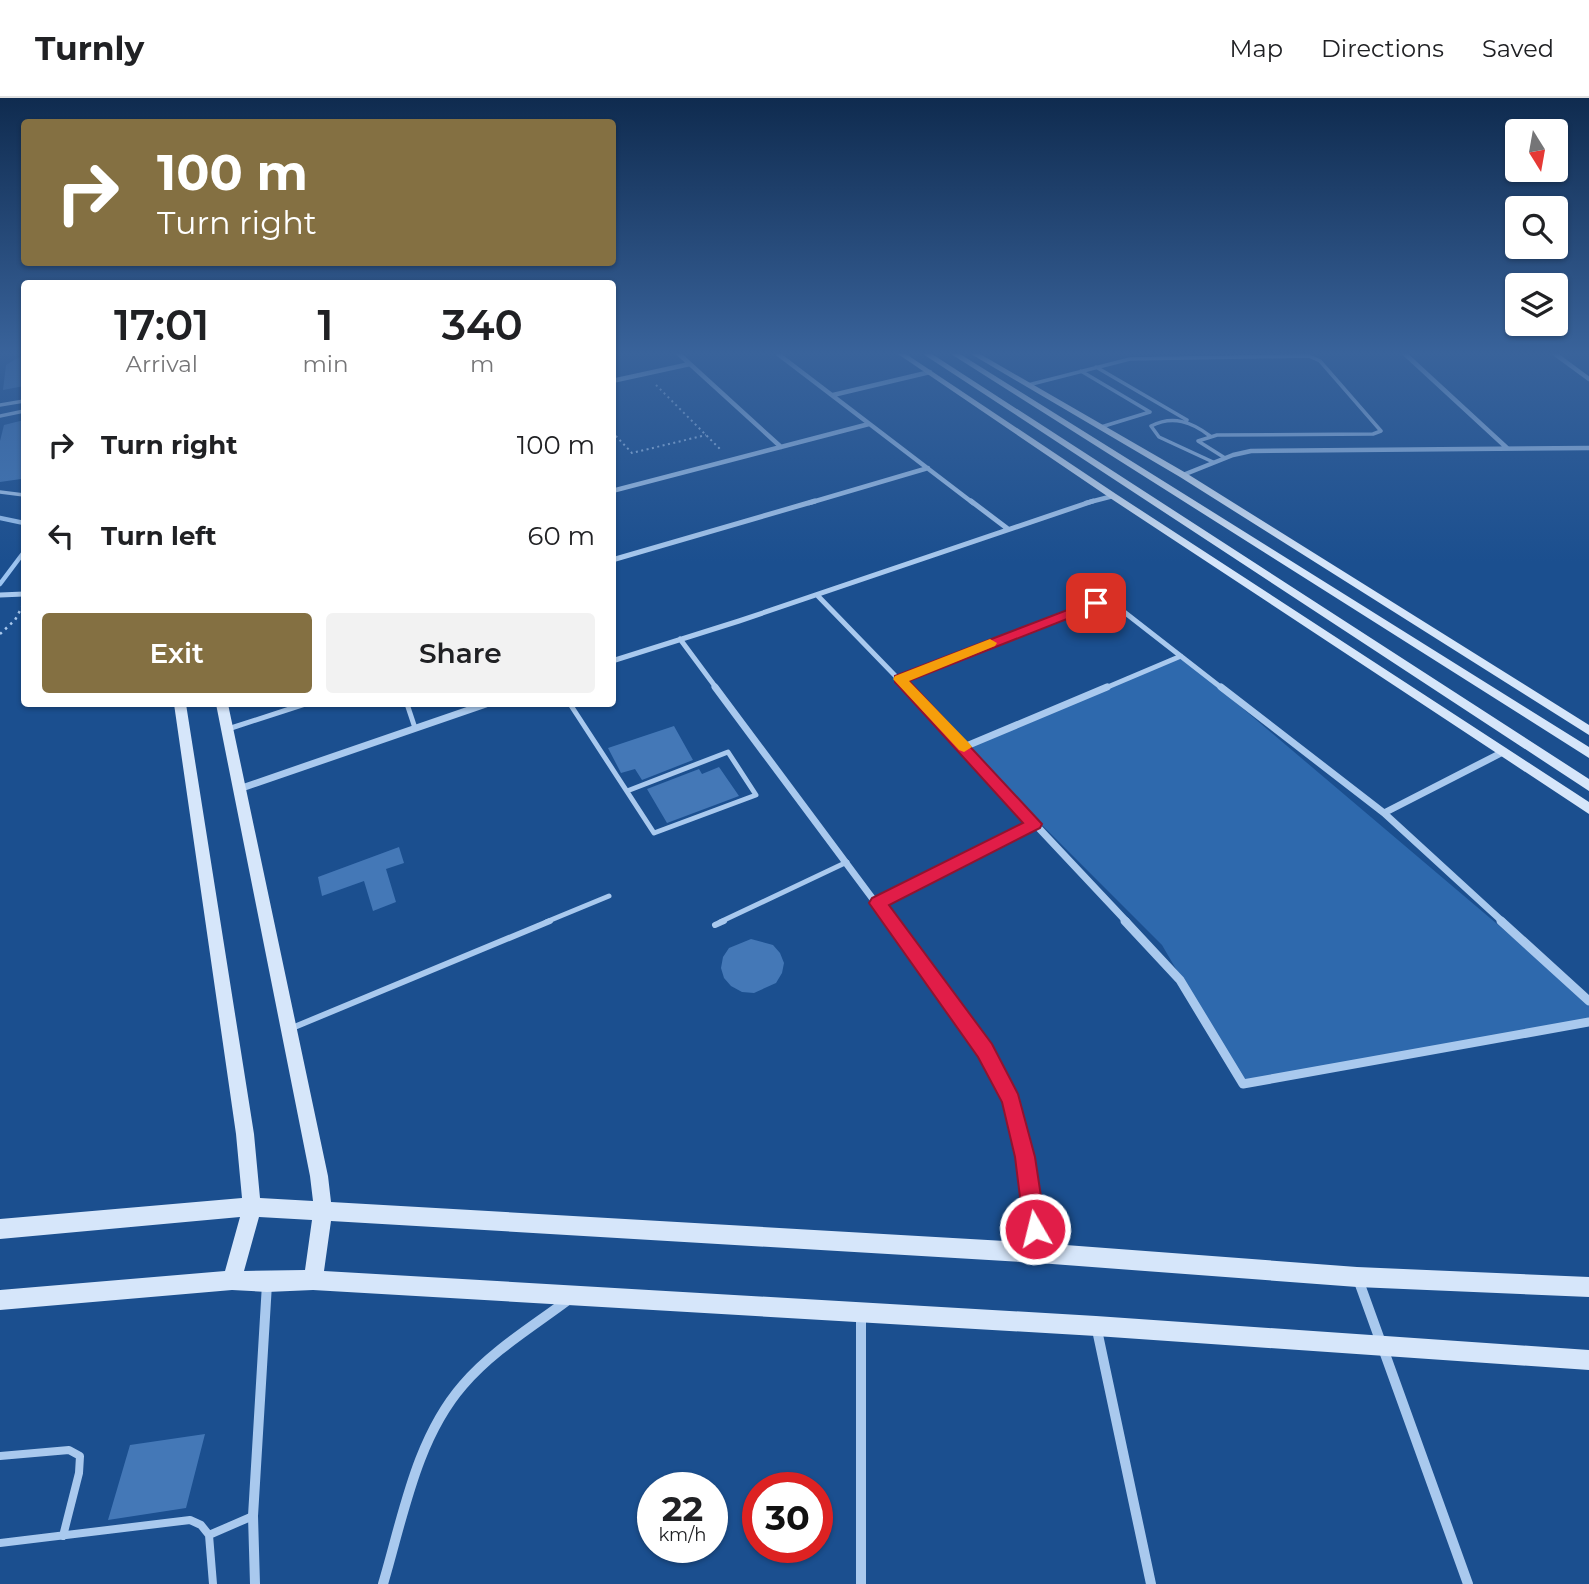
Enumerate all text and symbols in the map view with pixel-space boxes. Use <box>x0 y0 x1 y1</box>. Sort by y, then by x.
text: Turnly <box>35 28 144 68</box>
text: Map <box>1230 34 1283 63</box>
text: Directions <box>1321 34 1444 63</box>
text: Saved <box>1482 34 1554 63</box>
north arrow <box>1505 119 1568 182</box>
map controls <box>1505 119 1568 336</box>
text: 100 m <box>157 143 308 202</box>
icon: right <box>42 147 133 238</box>
button: search <box>1505 196 1568 259</box>
text: Turn right <box>157 203 317 242</box>
button: layers <box>1505 273 1568 336</box>
text: 17:01 <box>114 299 209 351</box>
text: 1 <box>317 299 333 351</box>
text: 340 <box>442 299 523 351</box>
text: Arrival <box>125 350 198 378</box>
text: min <box>302 350 349 378</box>
text: m <box>470 350 494 378</box>
icon: right <box>42 426 80 464</box>
text: Turn right <box>101 429 237 461</box>
text: 100 m <box>517 429 595 461</box>
icon: left <box>42 517 80 555</box>
text: Turn left <box>101 520 217 552</box>
text: 60 m <box>528 520 595 552</box>
pin <box>1066 573 1126 633</box>
icon: arrive <box>1077 584 1115 622</box>
button: Exit <box>42 613 312 693</box>
button: Share <box>326 613 595 693</box>
position arrow <box>998 1192 1072 1266</box>
speed limit sign: 30 <box>742 1472 833 1563</box>
text: 22 <box>662 1487 703 1530</box>
text: km/h <box>658 1524 707 1546</box>

